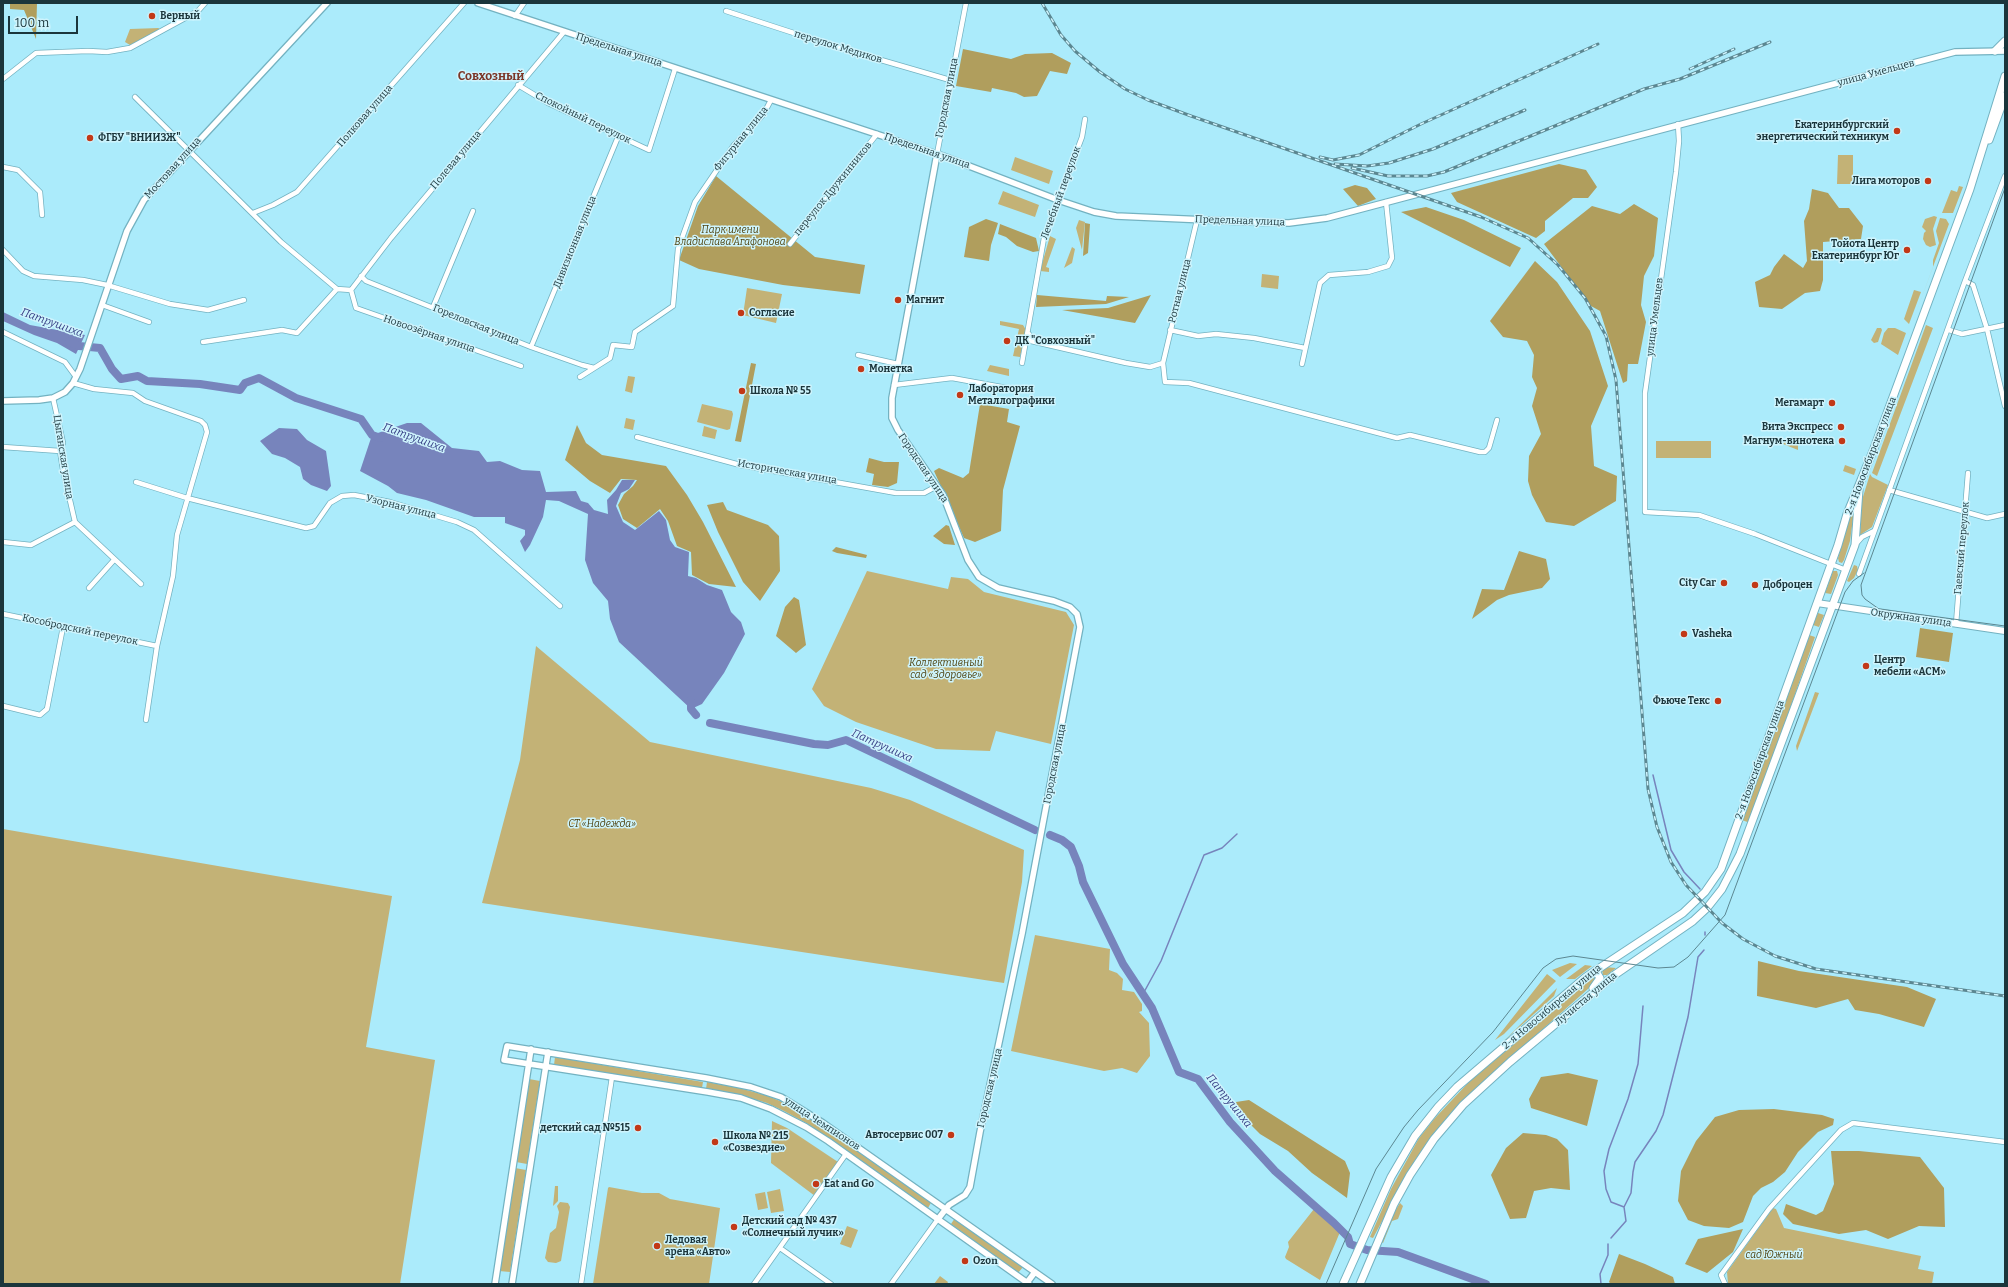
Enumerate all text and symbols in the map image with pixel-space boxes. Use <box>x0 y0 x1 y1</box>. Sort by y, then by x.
scale bar <box>10 8 80 34</box>
place label: Верный <box>160 10 200 22</box>
marker: Верный <box>147 11 157 21</box>
text: 100 m <box>15 16 49 30</box>
street label: переулок Медиков <box>793 28 883 66</box>
street label: Предельная улица <box>574 30 664 70</box>
street label: Городская улица <box>933 57 961 139</box>
street label: улица Умельцев <box>1836 57 1916 89</box>
district label: Совхозный <box>458 70 524 84</box>
street label: Полковая улица <box>335 82 395 150</box>
street label: Спокойный переулок <box>533 90 633 146</box>
street label: Фигурная улица <box>711 104 771 174</box>
place label: Екатеринбургский энергетический техникум <box>1756 119 1889 142</box>
marker: Екатеринбургский энергетический техникум <box>1892 126 1902 136</box>
street label: Полевая улица <box>428 128 484 192</box>
street label: Предельная улица <box>882 131 972 171</box>
place label: ФГБУ "ВНИИЗЖ" <box>98 132 181 144</box>
marker: ФГБУ "ВНИИЗЖ" <box>85 133 95 143</box>
street label: Мостовая улица <box>142 135 204 201</box>
street label: переулок Дружинников <box>791 140 875 238</box>
street label: Лечебный переулок <box>1039 145 1083 241</box>
place label: Лига моторов <box>1852 175 1920 187</box>
marker: Лига моторов <box>1923 176 1933 186</box>
street label: Дивизионная улица <box>551 194 599 290</box>
street label: Предельная улица <box>1195 213 1285 229</box>
park label: Парк имени Владислава Агафонова <box>674 224 786 248</box>
place label: Тойота Центр Екатеринбург Юг <box>1812 238 1899 262</box>
marker: Тойота Центр Екатеринбург Юг <box>1902 245 1912 255</box>
street label: Ротная улица <box>1166 258 1194 324</box>
street label: улица Умельцев <box>1644 277 1666 357</box>
place label: Магнит <box>906 294 944 306</box>
marker: Магнит <box>893 295 903 305</box>
street label: Гореловская улица <box>431 302 521 348</box>
water label: Патрушиха <box>19 306 85 340</box>
place label: Согласие <box>749 307 795 319</box>
marker: Согласие <box>736 308 746 318</box>
street label: Новоозёрная улица <box>382 313 476 355</box>
place label: ДК "Совхозный" <box>1015 335 1095 347</box>
marker: ДК "Совхозный" <box>1002 336 1012 346</box>
place label: Монетка <box>869 363 913 375</box>
marker: Монетка <box>856 364 866 374</box>
place label: Лаборатория Металлографики <box>968 383 1055 406</box>
place label: Школа № 55 <box>750 385 811 397</box>
marker: Школа № 55 <box>737 386 747 396</box>
marker: Лаборатория Металлографики <box>955 390 965 400</box>
street label: 2-я Новосибирская улица <box>1843 395 1899 517</box>
place label: Мегамарт <box>1775 397 1824 409</box>
marker: Мегамарт <box>1827 398 1837 408</box>
street label: Цыганская улица <box>50 414 76 500</box>
water label: Патрушиха <box>381 421 447 455</box>
place label: Вита Экспресс <box>1762 421 1833 433</box>
marker: Вита Экспресс <box>1836 422 1846 432</box>
street label: Городская улица <box>895 431 951 505</box>
place label: Магнум-винотека <box>1743 435 1834 447</box>
marker: Магнум-винотека <box>1837 436 1847 446</box>
street label: Историческая улица <box>736 457 838 487</box>
street label: Узорная улица <box>365 492 437 522</box>
street label: Гаевский переулок <box>1952 501 1972 595</box>
place label: City Car <box>1679 577 1716 589</box>
marker: City Car <box>1719 578 1729 588</box>
place label: Доброцен <box>1763 579 1812 591</box>
marker: Доброцен <box>1750 580 1760 590</box>
street label: Окружная улица <box>1870 606 1952 630</box>
street label: Кособродский переулок <box>21 612 139 648</box>
place label: Vasheka <box>1692 628 1732 640</box>
marker: Vasheka <box>1679 629 1689 639</box>
place label: Центр мебели «АСМ» <box>1874 654 1946 678</box>
park label: Коллективный сад «Здоровье» <box>909 657 983 680</box>
marker: Центр мебели «АСМ» <box>1861 661 1871 671</box>
place label: Фьюче Текс <box>1653 695 1710 707</box>
marker: Фьюче Текс <box>1713 696 1723 706</box>
street label: 2-я Новосибирская улица <box>1733 699 1787 821</box>
street label: Городская улица <box>1041 723 1069 805</box>
water label: Патрушиха <box>850 727 914 765</box>
park label: СТ «Надежда» <box>568 818 636 830</box>
street label: 2-я Новосибирская улица <box>1500 962 1604 1052</box>
street label: Лучистая улица <box>1553 970 1619 1028</box>
street label: Городская улица <box>975 1047 1005 1129</box>
water label: Патрушиха <box>1203 1072 1255 1130</box>
street label: улица Чемпионов <box>782 1095 862 1153</box>
place label: детский сад №515 <box>540 1122 630 1134</box>
marker: детский сад №515 <box>633 1123 643 1133</box>
place label: Автосервис 007 <box>865 1129 943 1141</box>
place label: Школа № 215 «Созвездие» <box>723 1130 788 1154</box>
marker: Автосервис 007 <box>946 1130 956 1140</box>
marker: Школа № 215 «Созвездие» <box>710 1137 720 1147</box>
place label: Eat and Go <box>824 1178 874 1190</box>
marker: Eat and Go <box>811 1179 821 1189</box>
place label: Детский сад № 437 «Солнечный лучик» <box>742 1215 844 1238</box>
marker: Детский сад № 437 «Солнечный лучик» <box>729 1222 739 1232</box>
place label: Ледовая арена «Авто» <box>665 1234 731 1258</box>
marker: Ледовая арена «Авто» <box>652 1241 662 1251</box>
park label: сад Южный <box>1746 1249 1802 1261</box>
place label: Ozon <box>973 1255 998 1267</box>
marker: Ozon <box>960 1256 970 1266</box>

